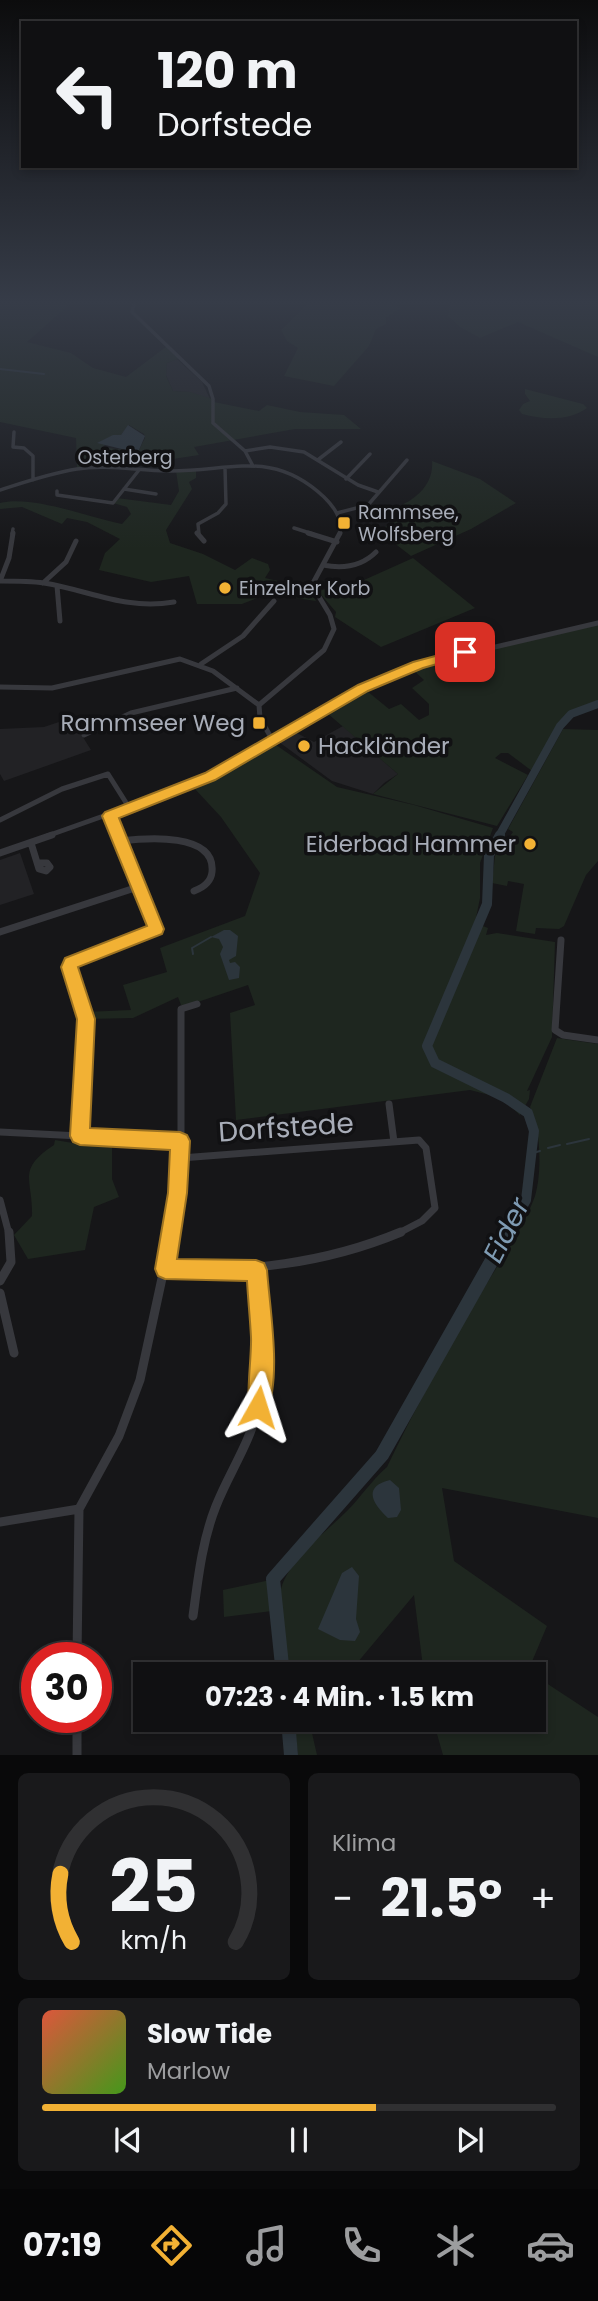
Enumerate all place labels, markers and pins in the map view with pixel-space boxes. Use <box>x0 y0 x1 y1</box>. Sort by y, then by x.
place label: Rammsee, Wolfsberg <box>358 499 459 548</box>
marker: Rammsee, Wolfsberg <box>336 515 352 531</box>
place label: Einzelner Korb <box>239 575 370 602</box>
marker: Einzelner Korb <box>217 580 233 596</box>
pin <box>435 622 495 682</box>
place label: Rammseer Weg <box>61 707 245 739</box>
marker: Rammseer Weg <box>251 715 267 731</box>
place label: Hackländer <box>318 730 450 762</box>
marker: Hackländer <box>296 738 312 754</box>
place label: Eiderbad Hammer <box>306 828 516 860</box>
marker: Eiderbad Hammer <box>522 836 538 852</box>

